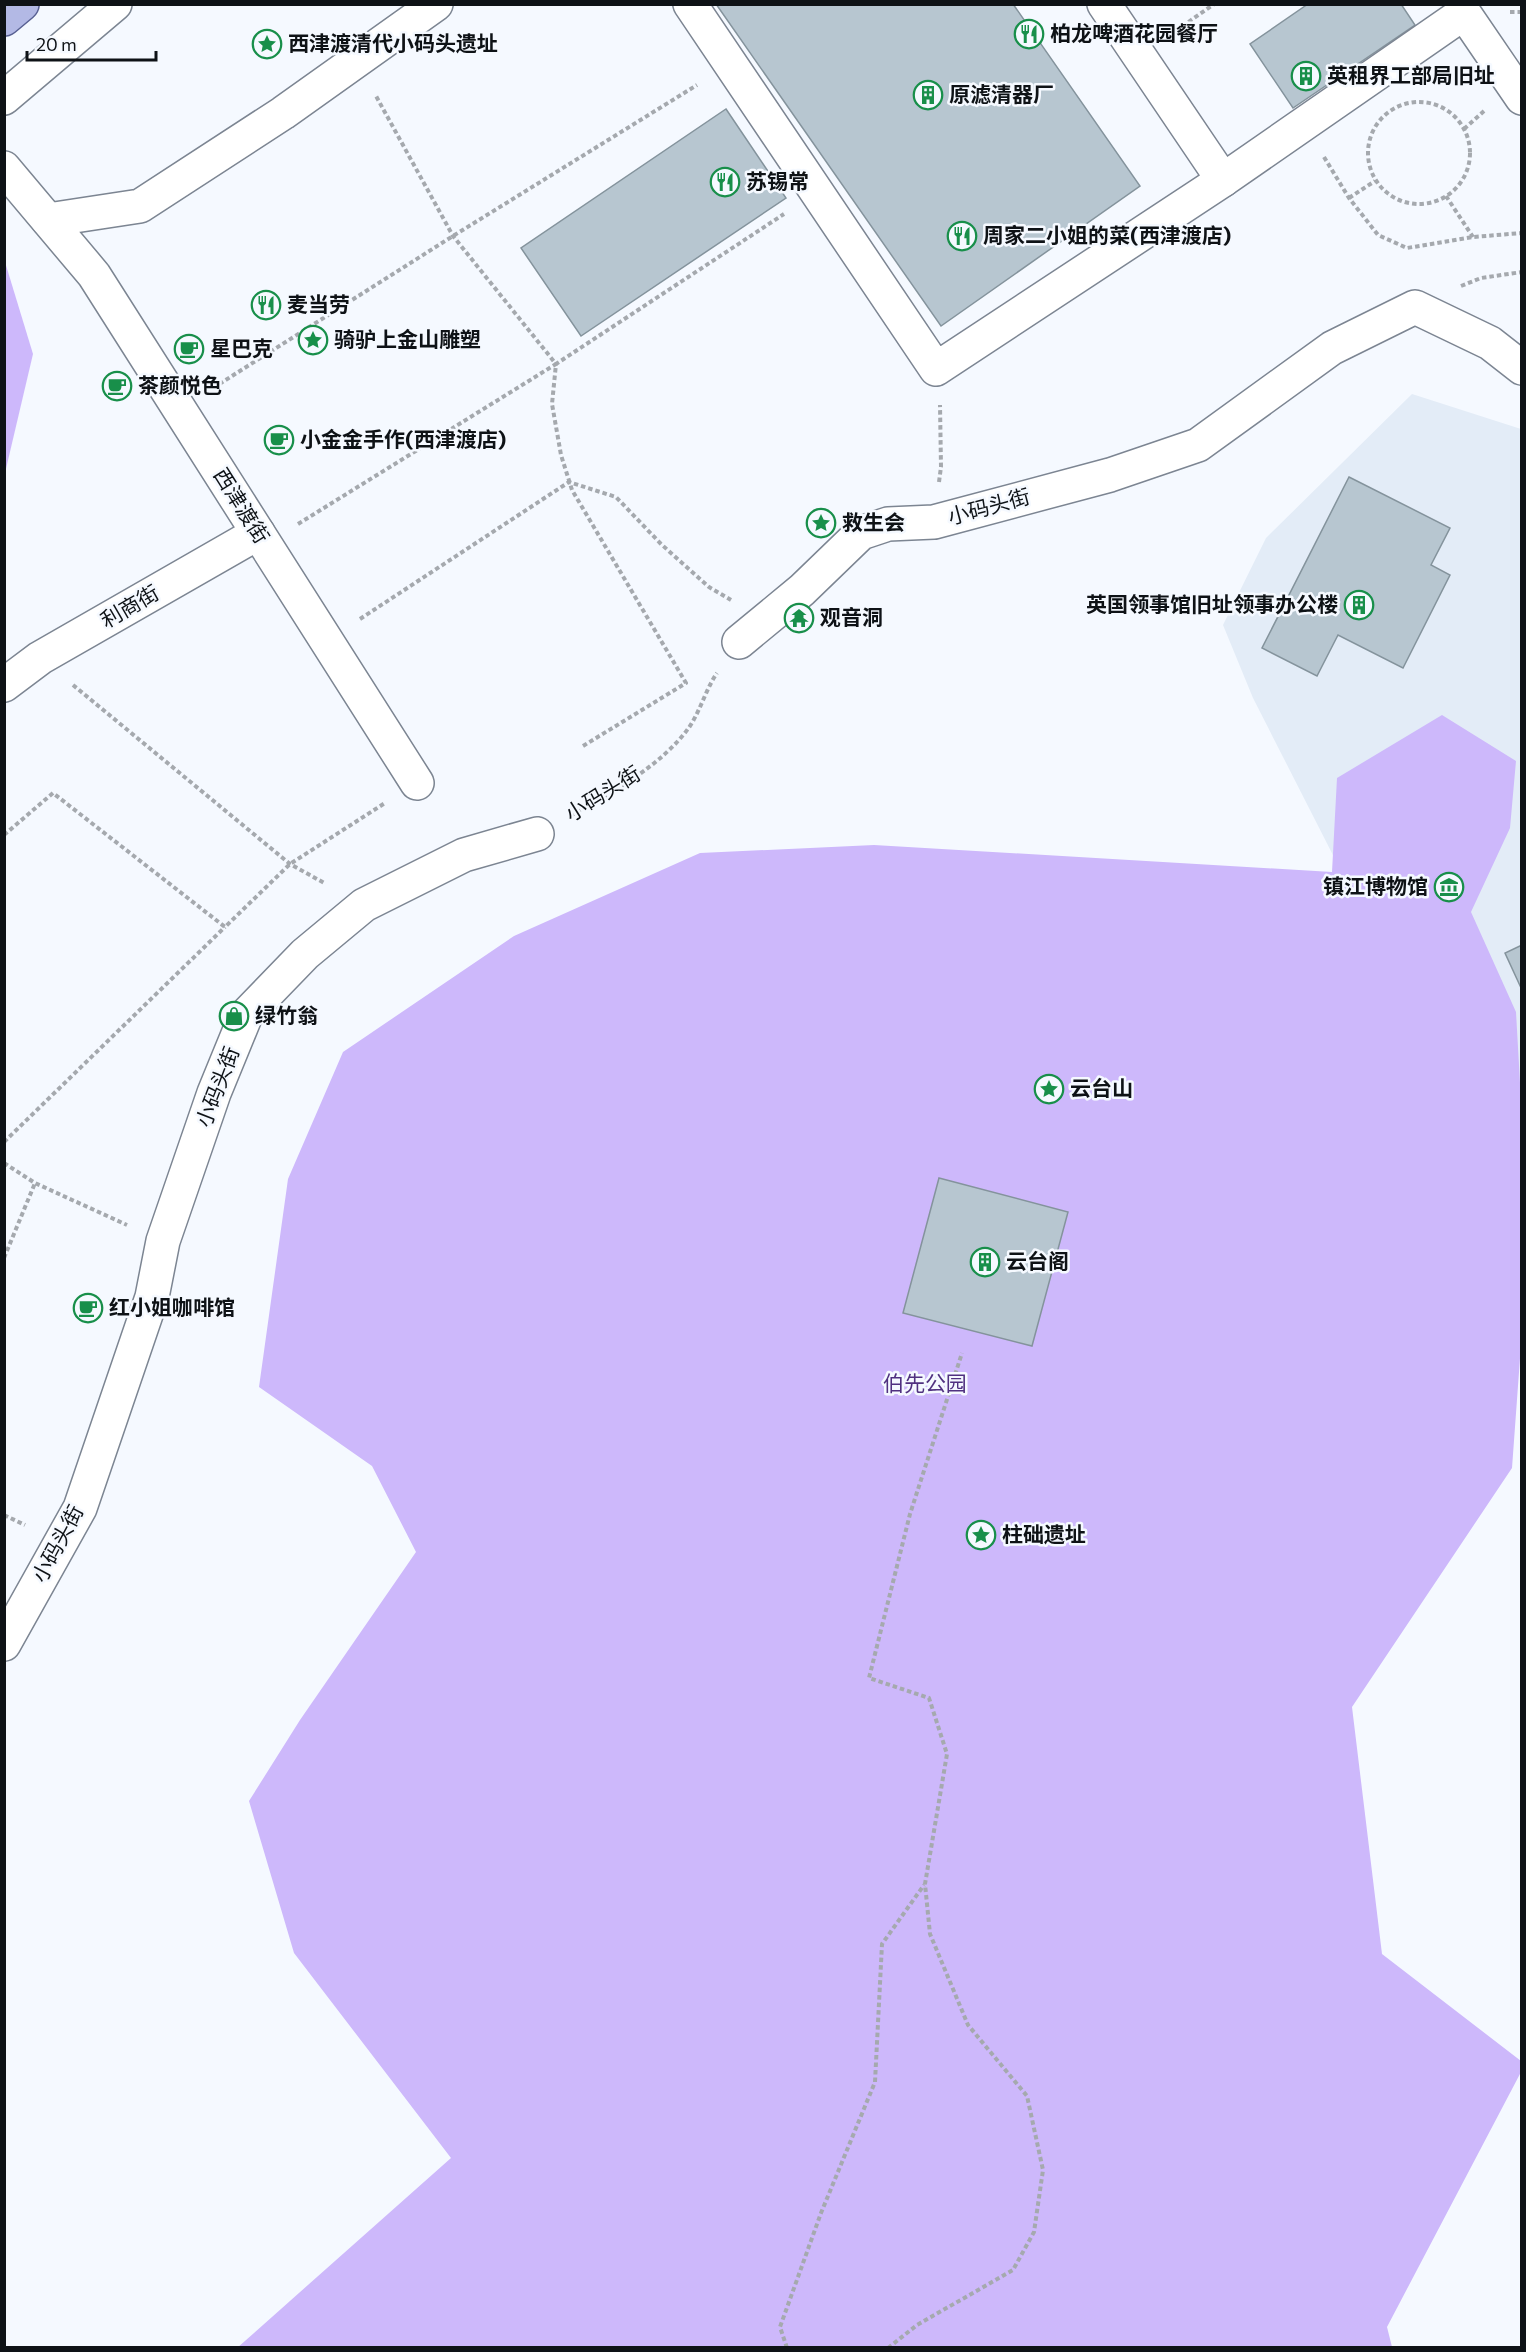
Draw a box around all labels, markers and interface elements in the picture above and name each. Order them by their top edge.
restaurant icon: 柏龙啤酒花园餐厅 [1013,18,1045,50]
place label: 柏龙啤酒花园餐厅 [1050,20,1218,45]
scale bar [27,24,156,62]
place icon: 西津渡清代小码头遗址 [251,28,283,60]
place label: 西津渡清代小码头遗址 [288,30,498,55]
text: 20 m [36,33,77,55]
building icon: 英租界工部局旧址 [1290,60,1322,92]
place label: 英租界工部局旧址 [1327,62,1495,87]
building icon: 原滤清器厂 [912,79,944,111]
place label: 原滤清器厂 [949,81,1054,106]
restaurant icon: 苏锡常 [709,166,741,198]
place label: 苏锡常 [746,168,809,193]
restaurant icon: 周家二小姐的菜(西津渡店) [946,220,978,252]
place label: 周家二小姐的菜(西津渡店) [983,222,1231,247]
restaurant icon: 麦当劳 [250,289,282,321]
place label: 麦当劳 [287,291,350,316]
place icon: 骑驴上金山雕塑 [297,324,329,356]
place label: 骑驴上金山雕塑 [334,326,481,351]
cafe icon: 星巴克 [173,333,205,365]
place label: 星巴克 [210,335,273,360]
cafe icon: 茶颜悦色 [101,370,133,402]
place label: 茶颜悦色 [138,372,222,397]
cafe icon: 小金金手作(西津渡店) [263,424,295,456]
place label: 小金金手作(西津渡店) [300,426,506,451]
street label: 西津渡街 [209,463,275,547]
street label: 小码头街 [945,483,1032,528]
place icon: 救生会 [805,507,837,539]
place label: 救生会 [842,509,905,534]
street label: 利商街 [96,579,163,632]
building icon: 英国领事馆旧址领事办公楼 [1343,589,1375,621]
place label: 英国领事馆旧址领事办公楼 [1086,591,1338,616]
temple icon: 观音洞 [783,602,815,634]
place label: 观音洞 [820,604,883,629]
street label: 小码头街 [560,760,644,826]
museum icon: 镇江博物馆 [1433,871,1465,903]
place label: 镇江博物馆 [1323,873,1428,898]
shop icon: 绿竹翁 [218,1000,250,1032]
place label: 绿竹翁 [255,1002,318,1027]
street label: 小码头街 [190,1043,243,1130]
place icon: 云台山 [1033,1073,1065,1105]
place label: 云台山 [1070,1075,1133,1100]
building icon: 云台阁 [969,1246,1001,1278]
place label: 云台阁 [1006,1248,1069,1273]
cafe icon: 红小姐咖啡馆 [72,1292,104,1324]
place label: 红小姐咖啡馆 [109,1294,235,1319]
park label: 伯先公园 [883,1370,967,1395]
street label: 小码头街 [26,1500,87,1586]
place icon: 柱础遗址 [965,1519,997,1551]
place label: 柱础遗址 [1002,1521,1086,1546]

